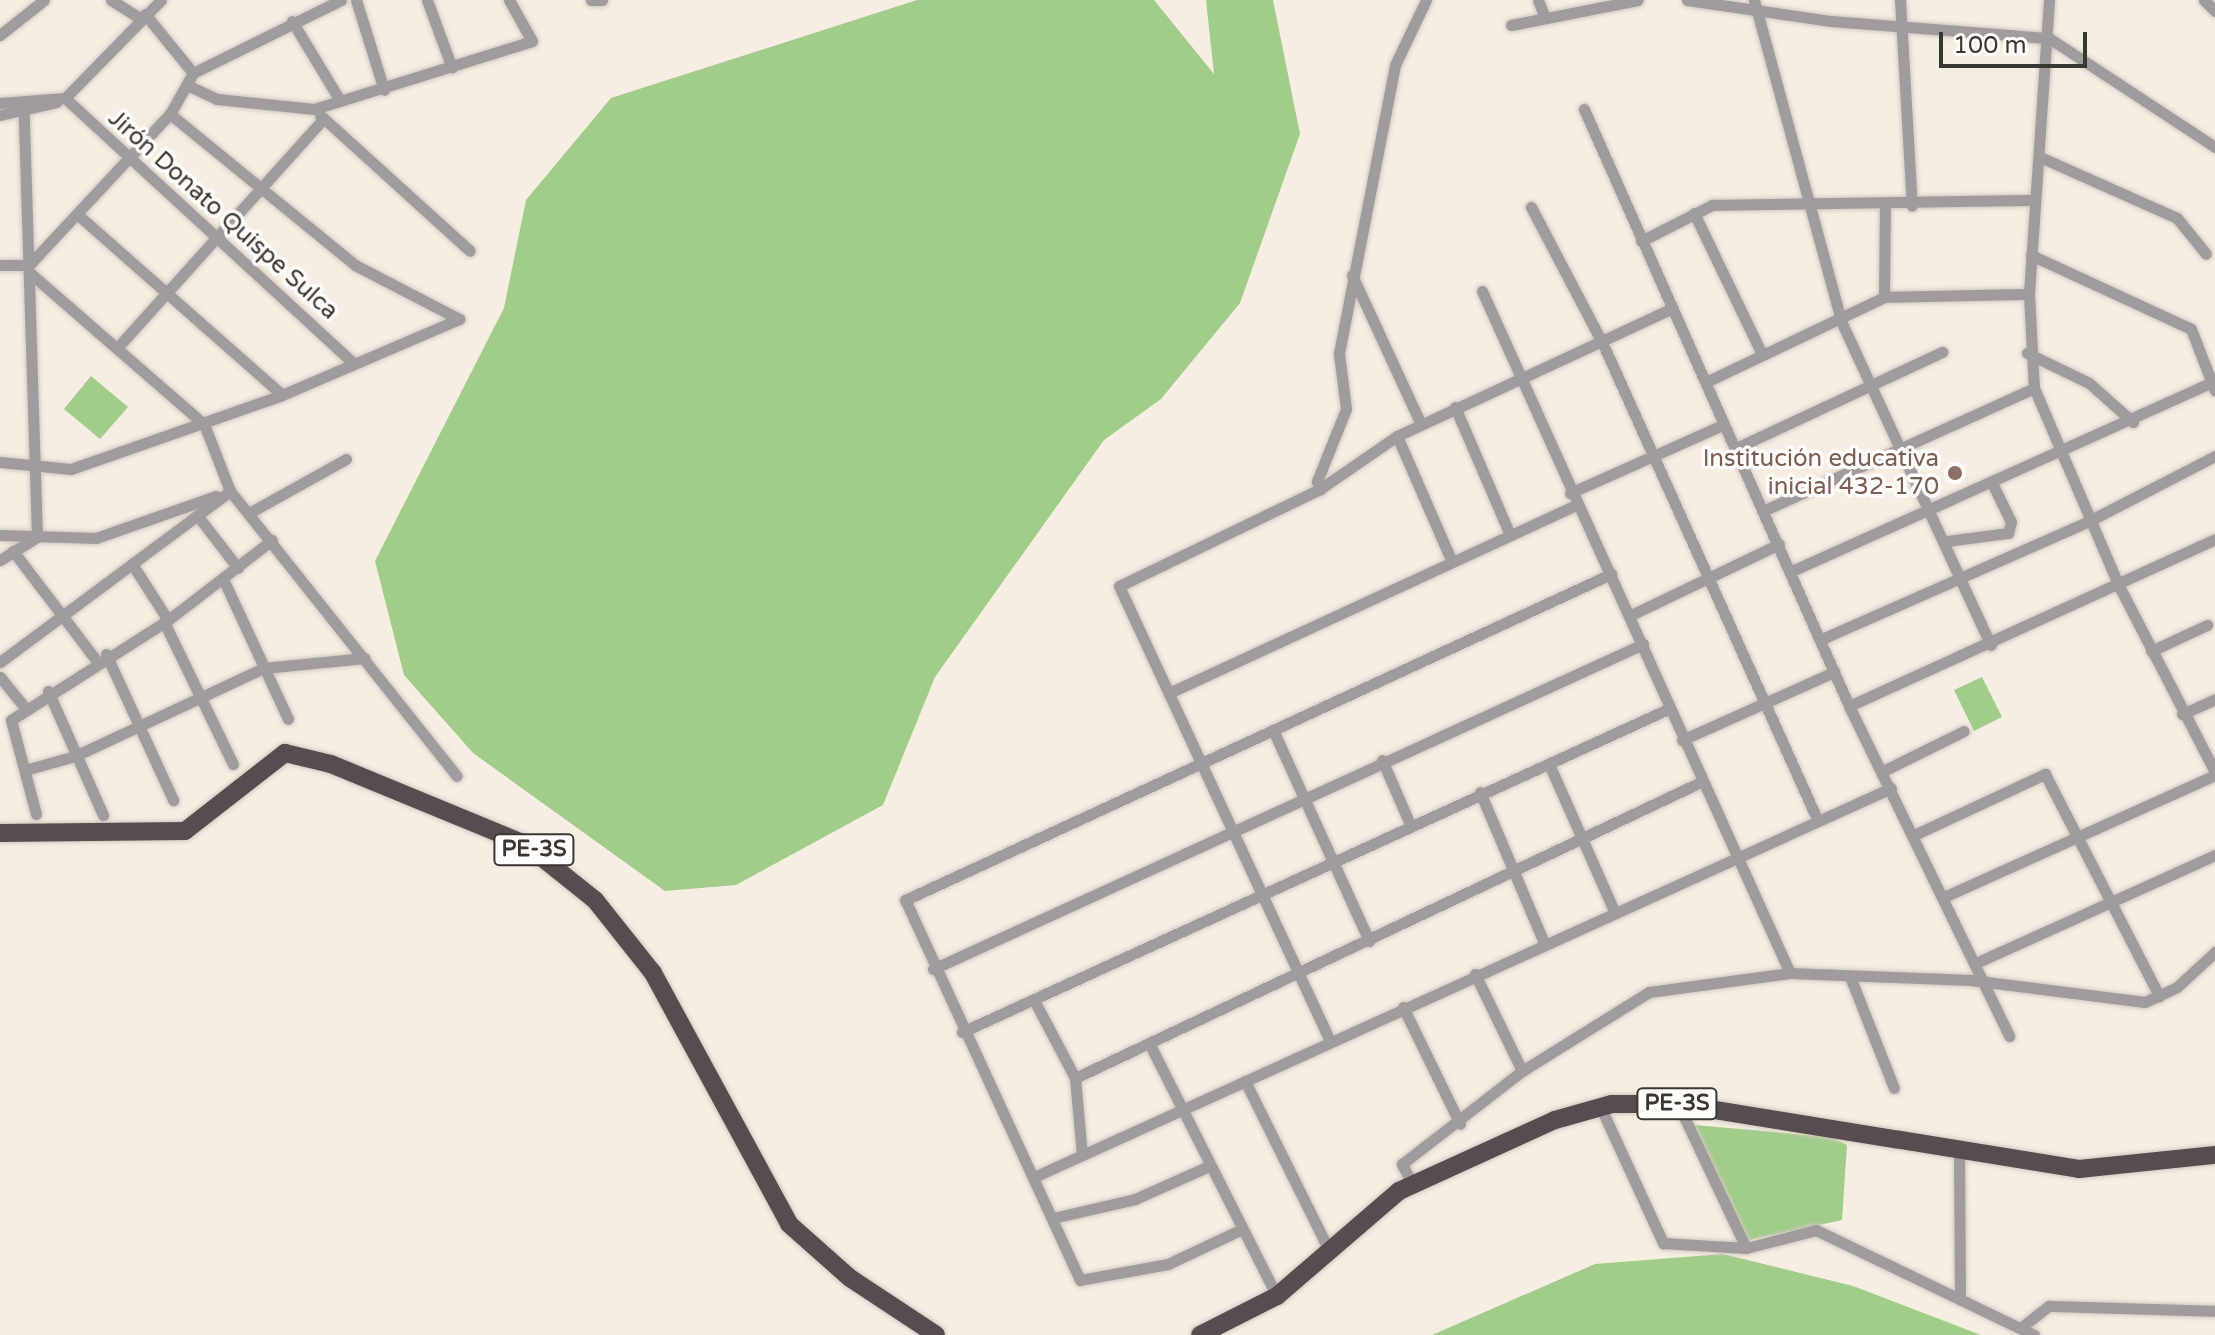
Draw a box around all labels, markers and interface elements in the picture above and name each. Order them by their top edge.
scale bar [1943,16,2091,66]
text: 100 m [1953,31,2027,60]
street label: Jirón Donato Quispe Sulca [102,104,344,326]
place label: Institución educativa inicial 432-170 [1703,445,1939,501]
marker: Institución educativa inicial 432-170 [1946,464,1964,482]
road number: PE-3S [492,832,576,868]
road number: PE-3S [1635,1086,1719,1122]

